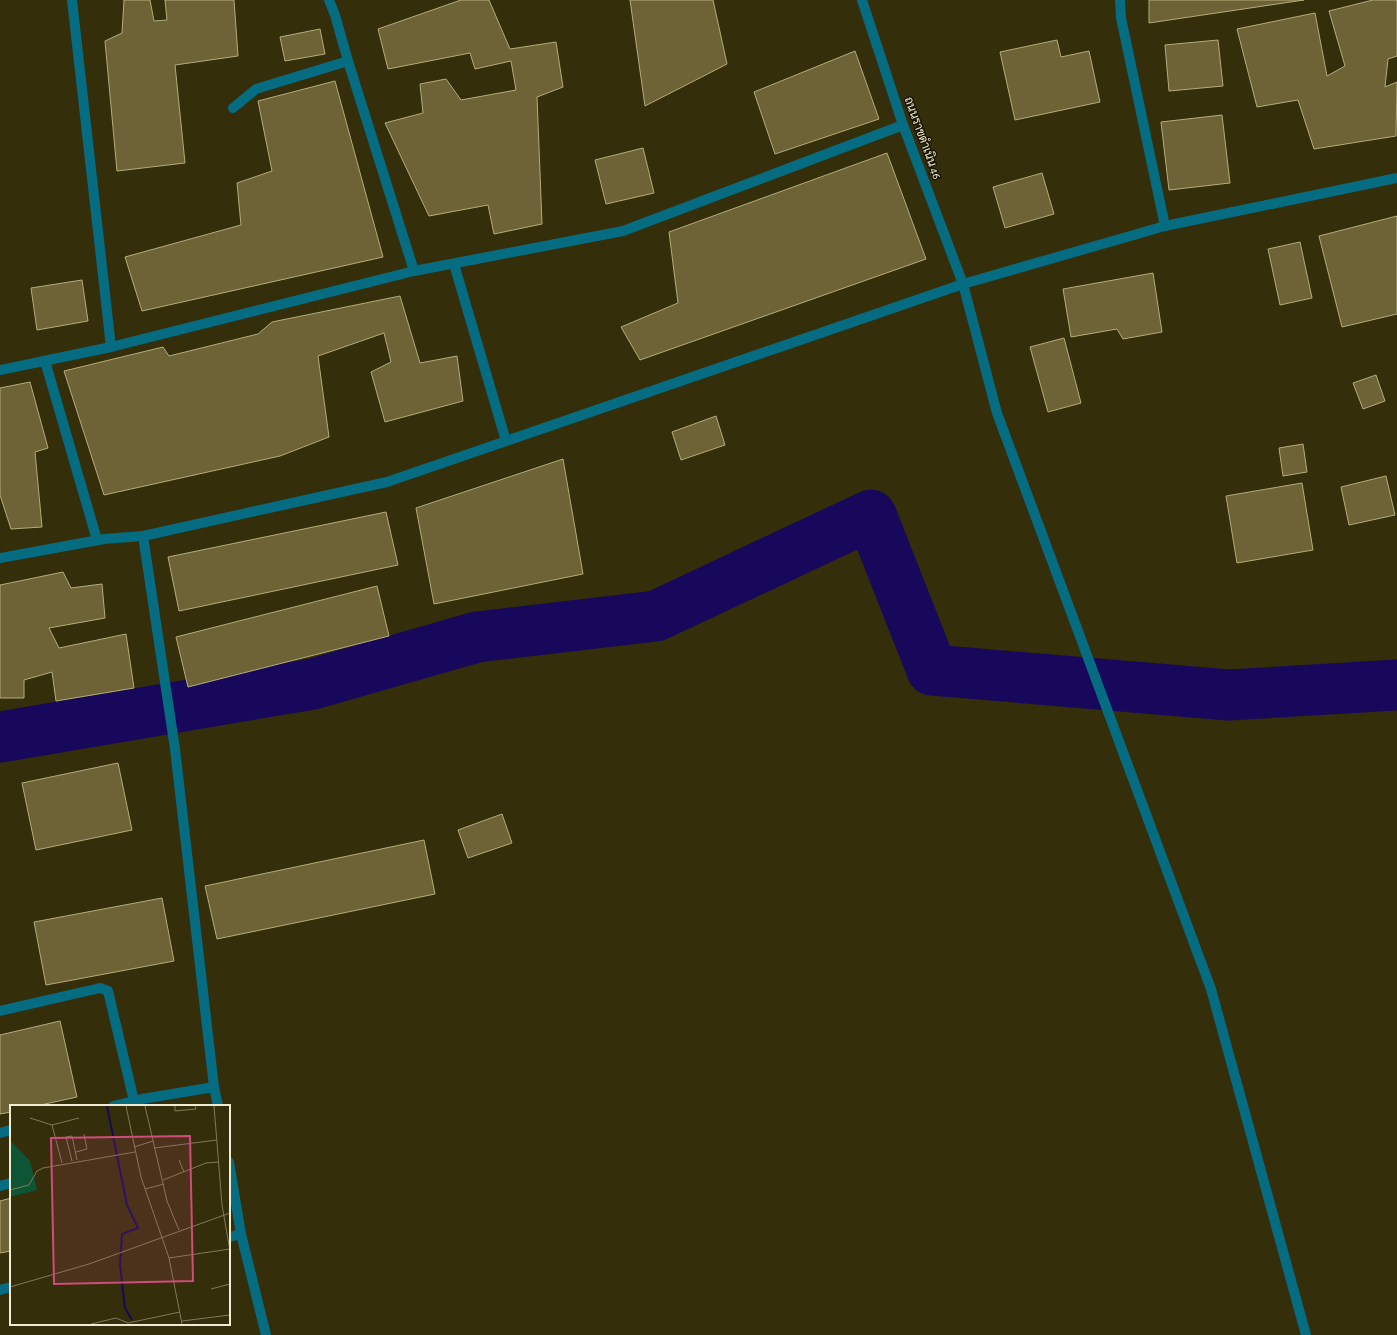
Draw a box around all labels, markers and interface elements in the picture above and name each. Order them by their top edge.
street label: ถนนราขดำเนิน 46 [903,95,944,181]
inset map [10,1105,230,1325]

